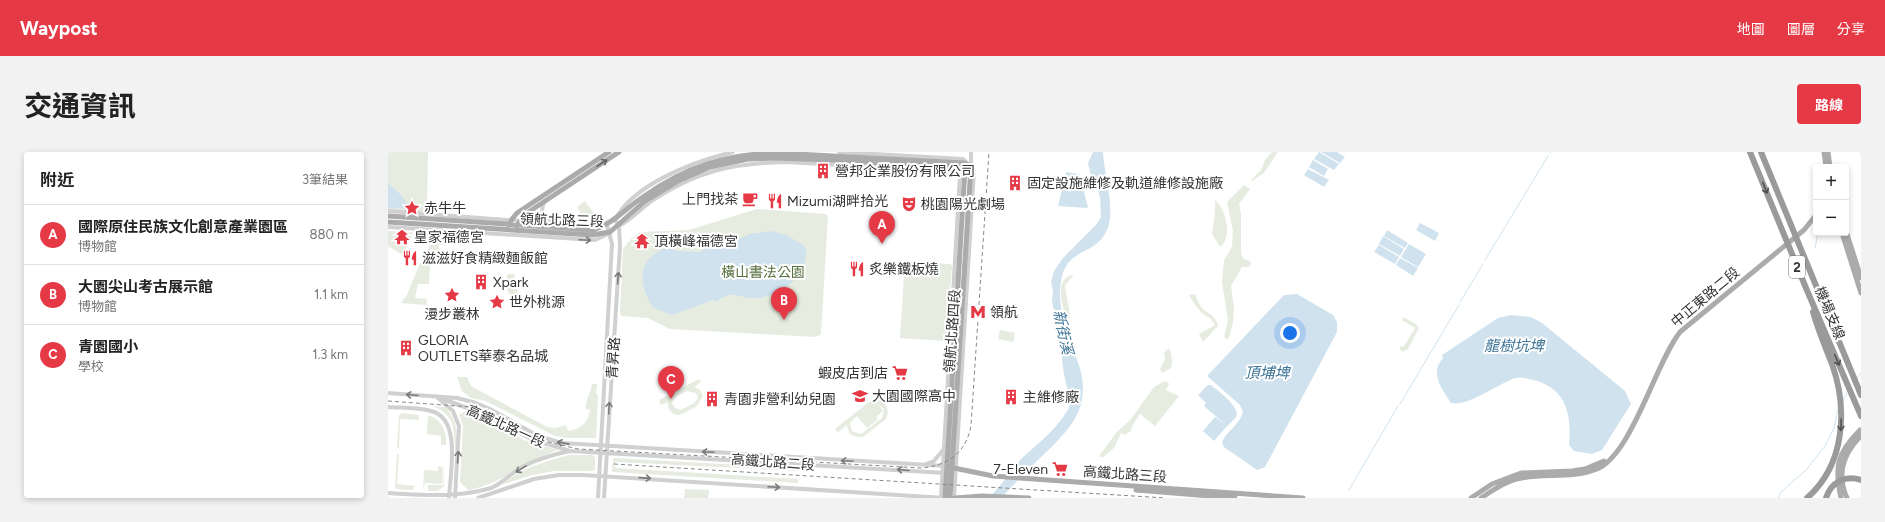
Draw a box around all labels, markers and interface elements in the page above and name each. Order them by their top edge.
text: Waypost [20,17,98,40]
text: 地圖 [1737,21,1765,38]
text: 圖層 [1787,21,1815,38]
text: 分享 [1837,21,1865,38]
button: 路線 [1797,84,1861,124]
text: 交通資訊 [24,89,136,123]
one-way arrow [596,159,607,167]
building icon: 營邦企業股份有限公司 [814,162,832,180]
place label: 營邦企業股份有限公司 [835,163,975,180]
map controls [1813,164,1849,236]
button: + [1813,164,1849,200]
text: 附近 [40,170,74,190]
text: 3筆結果 [302,172,348,187]
building icon: 固定設施維修及軌道維修設施廠 [1006,174,1024,192]
place label: 固定設施維修及軌道維修設施廠 [1027,175,1223,192]
one-way arrow [1762,182,1770,194]
cafe icon: 上門找茶 [741,190,759,208]
place label: 上門找茶 [682,191,738,208]
restaurant icon: Mizumi湖畔拾光 [766,192,784,210]
place label: Mizumi湖畔拾光 [787,193,888,210]
theatre icon: 桃園陽光劇場 [900,195,918,213]
place label: 桃園陽光劇場 [921,196,1005,213]
place icon: 赤牛牛 [403,199,421,217]
place label: 赤牛牛 [424,200,466,217]
button: − [1813,200,1849,236]
street label: 領航北路三段 [520,211,604,230]
pin: A [869,211,895,244]
text: 國際原住民族文化創意產業園區 [78,218,288,236]
text: A [48,227,58,242]
text: 880 m [309,227,348,242]
temple icon: 皇家福德宮 [393,228,411,246]
place label: 皇家福德宮 [414,229,484,246]
temple icon: 頂橫峰福德宮 [633,232,651,250]
place label: 頂橫峰福德宮 [654,233,738,250]
one-way arrow [578,236,591,243]
text: 博物館 [78,239,117,254]
restaurant icon: 滋滋好食精緻麵飯館 [401,249,419,267]
place label: 滋滋好食精緻麵飯館 [422,250,548,267]
road number: 2 [1789,256,1805,278]
restaurant icon: 炙樂鐵板燒 [848,260,866,278]
place label: 炙樂鐵板燒 [869,261,939,278]
park label: 橫山書法公園 [721,264,805,281]
street label: 中正東路二段 [1668,264,1743,331]
one-way arrow [614,272,621,285]
building icon: Xpark [472,273,490,291]
place label: Xpark [493,274,529,291]
text: 大園尖山考古展示館 [78,278,213,296]
street label: 機場支線 [1811,284,1848,342]
place icon: 漫步叢林 [443,286,461,304]
text: B [49,287,57,302]
text: 1.1 km [314,287,348,302]
pin: B [771,287,797,320]
street label: 領航北路四段 [941,289,964,374]
place icon: 世外桃源 [488,293,506,311]
place label: 世外桃源 [509,294,565,311]
text: 博物館 [78,299,117,314]
metro station icon: 領航 [969,303,987,321]
place label: 領航 [990,304,1018,321]
place label: 漫步叢林 [424,306,480,323]
water label: 新街溪 [1050,308,1077,358]
your location [1280,323,1300,343]
place label: GLORIA OUTLETS華泰名品城 [418,332,548,365]
street label: 青昇路 [604,336,623,380]
water label: 龍樹坑埤 [1484,337,1546,355]
text: 青園國小 [78,338,138,356]
building icon: GLORIA OUTLETS華泰名品城 [397,339,415,357]
text: C [48,347,58,362]
text: 1.3 km [312,347,348,362]
one-way arrow [1834,353,1841,365]
text: 學校 [78,359,104,374]
supermarket icon: 蝦皮店到店 [891,364,909,382]
water label: 頂埔埤 [1244,364,1291,382]
place label: 蝦皮店到店 [818,365,888,382]
pin: C [658,366,684,399]
school or university icon: 大園國際高中 [851,387,869,405]
place label: 大園國際高中 [872,388,956,405]
building icon: 主維修廠 [1002,388,1020,406]
place label: 主維修廠 [1023,389,1079,406]
building icon: 青園非營利幼兒園 [703,390,721,408]
one-way arrow [406,391,419,399]
place label: 青園非營利幼兒園 [724,391,836,408]
street label: 高鐵北路一段 [464,402,548,451]
one-way arrow [606,402,613,415]
one-way arrow [1837,418,1844,431]
one-way arrow [557,438,570,446]
one-way arrow [702,448,715,456]
one-way arrow [454,451,461,464]
street label: 高鐵北路二段 [730,451,815,474]
one-way arrow [841,457,854,464]
supermarket icon: 7-Eleven [1051,460,1069,478]
place label: 7-Eleven [993,461,1048,478]
street label: 高鐵北路三段 [1082,463,1167,486]
one-way arrow [515,465,527,473]
one-way arrow [897,466,910,473]
one-way arrow [638,475,651,482]
one-way arrow [767,484,780,491]

